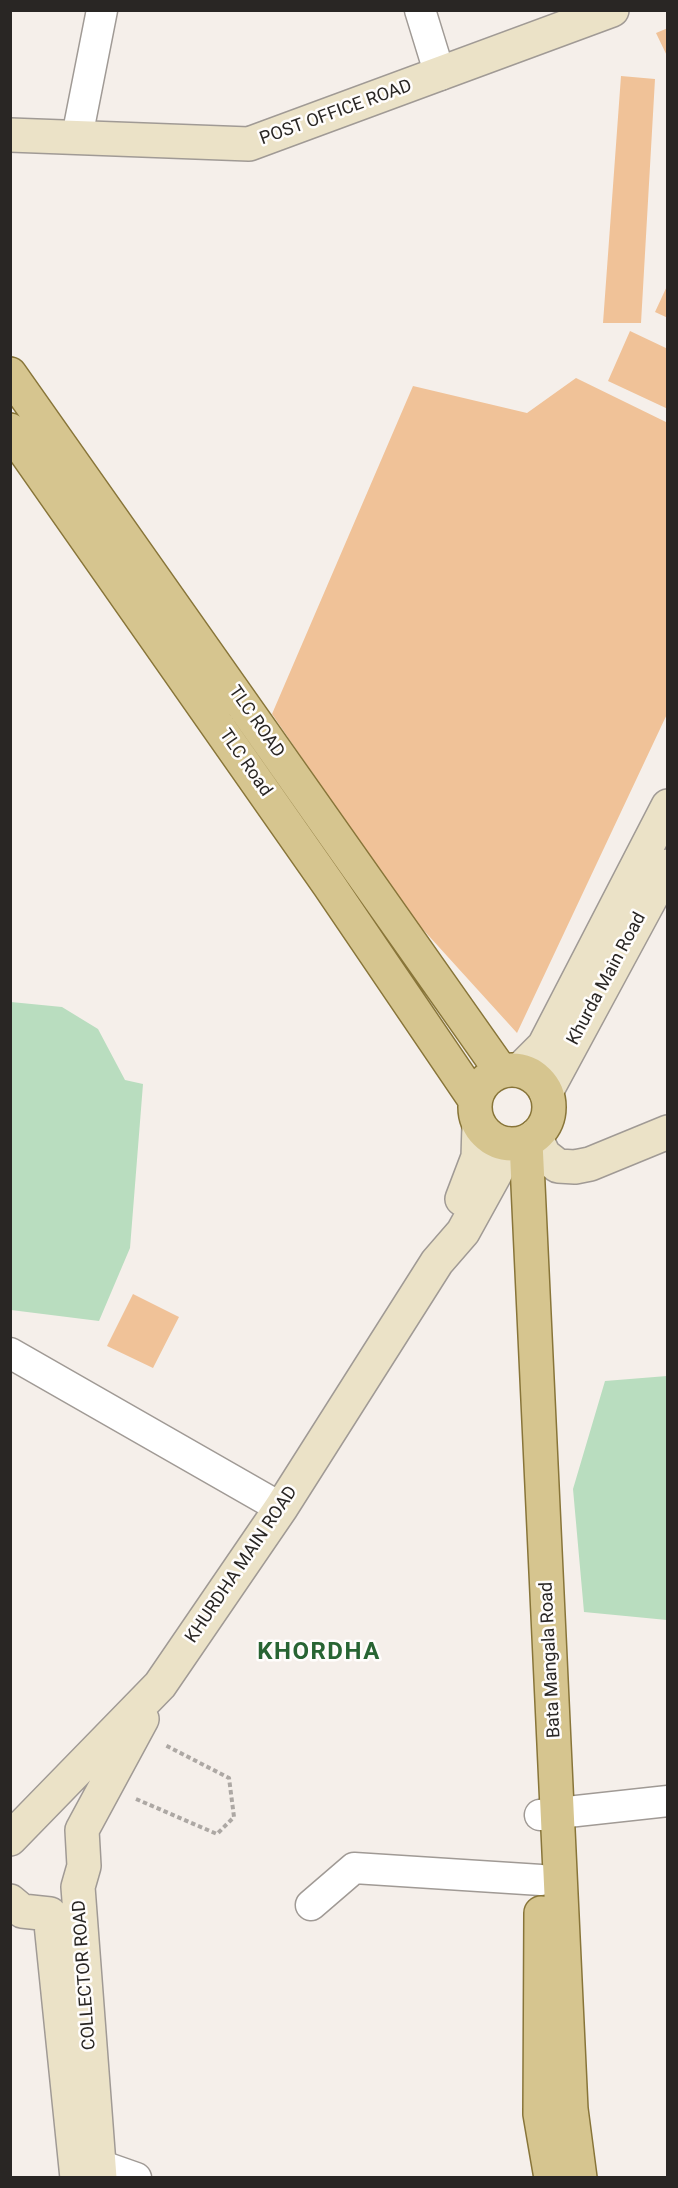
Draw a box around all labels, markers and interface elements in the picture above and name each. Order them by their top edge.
street label: POST OFFICE ROAD [257,75,415,151]
street label: TLC ROAD [223,682,289,762]
street label: TLC Road [214,725,276,801]
street label: Khurda Main Road [563,909,651,1049]
street label: KHURDHA MAIN ROAD [181,1482,303,1648]
street label: Bata Mangala Road [536,1581,566,1739]
district label: KHORDHA [257,1639,381,1667]
street label: COLLECTOR ROAD [69,1899,101,2051]

